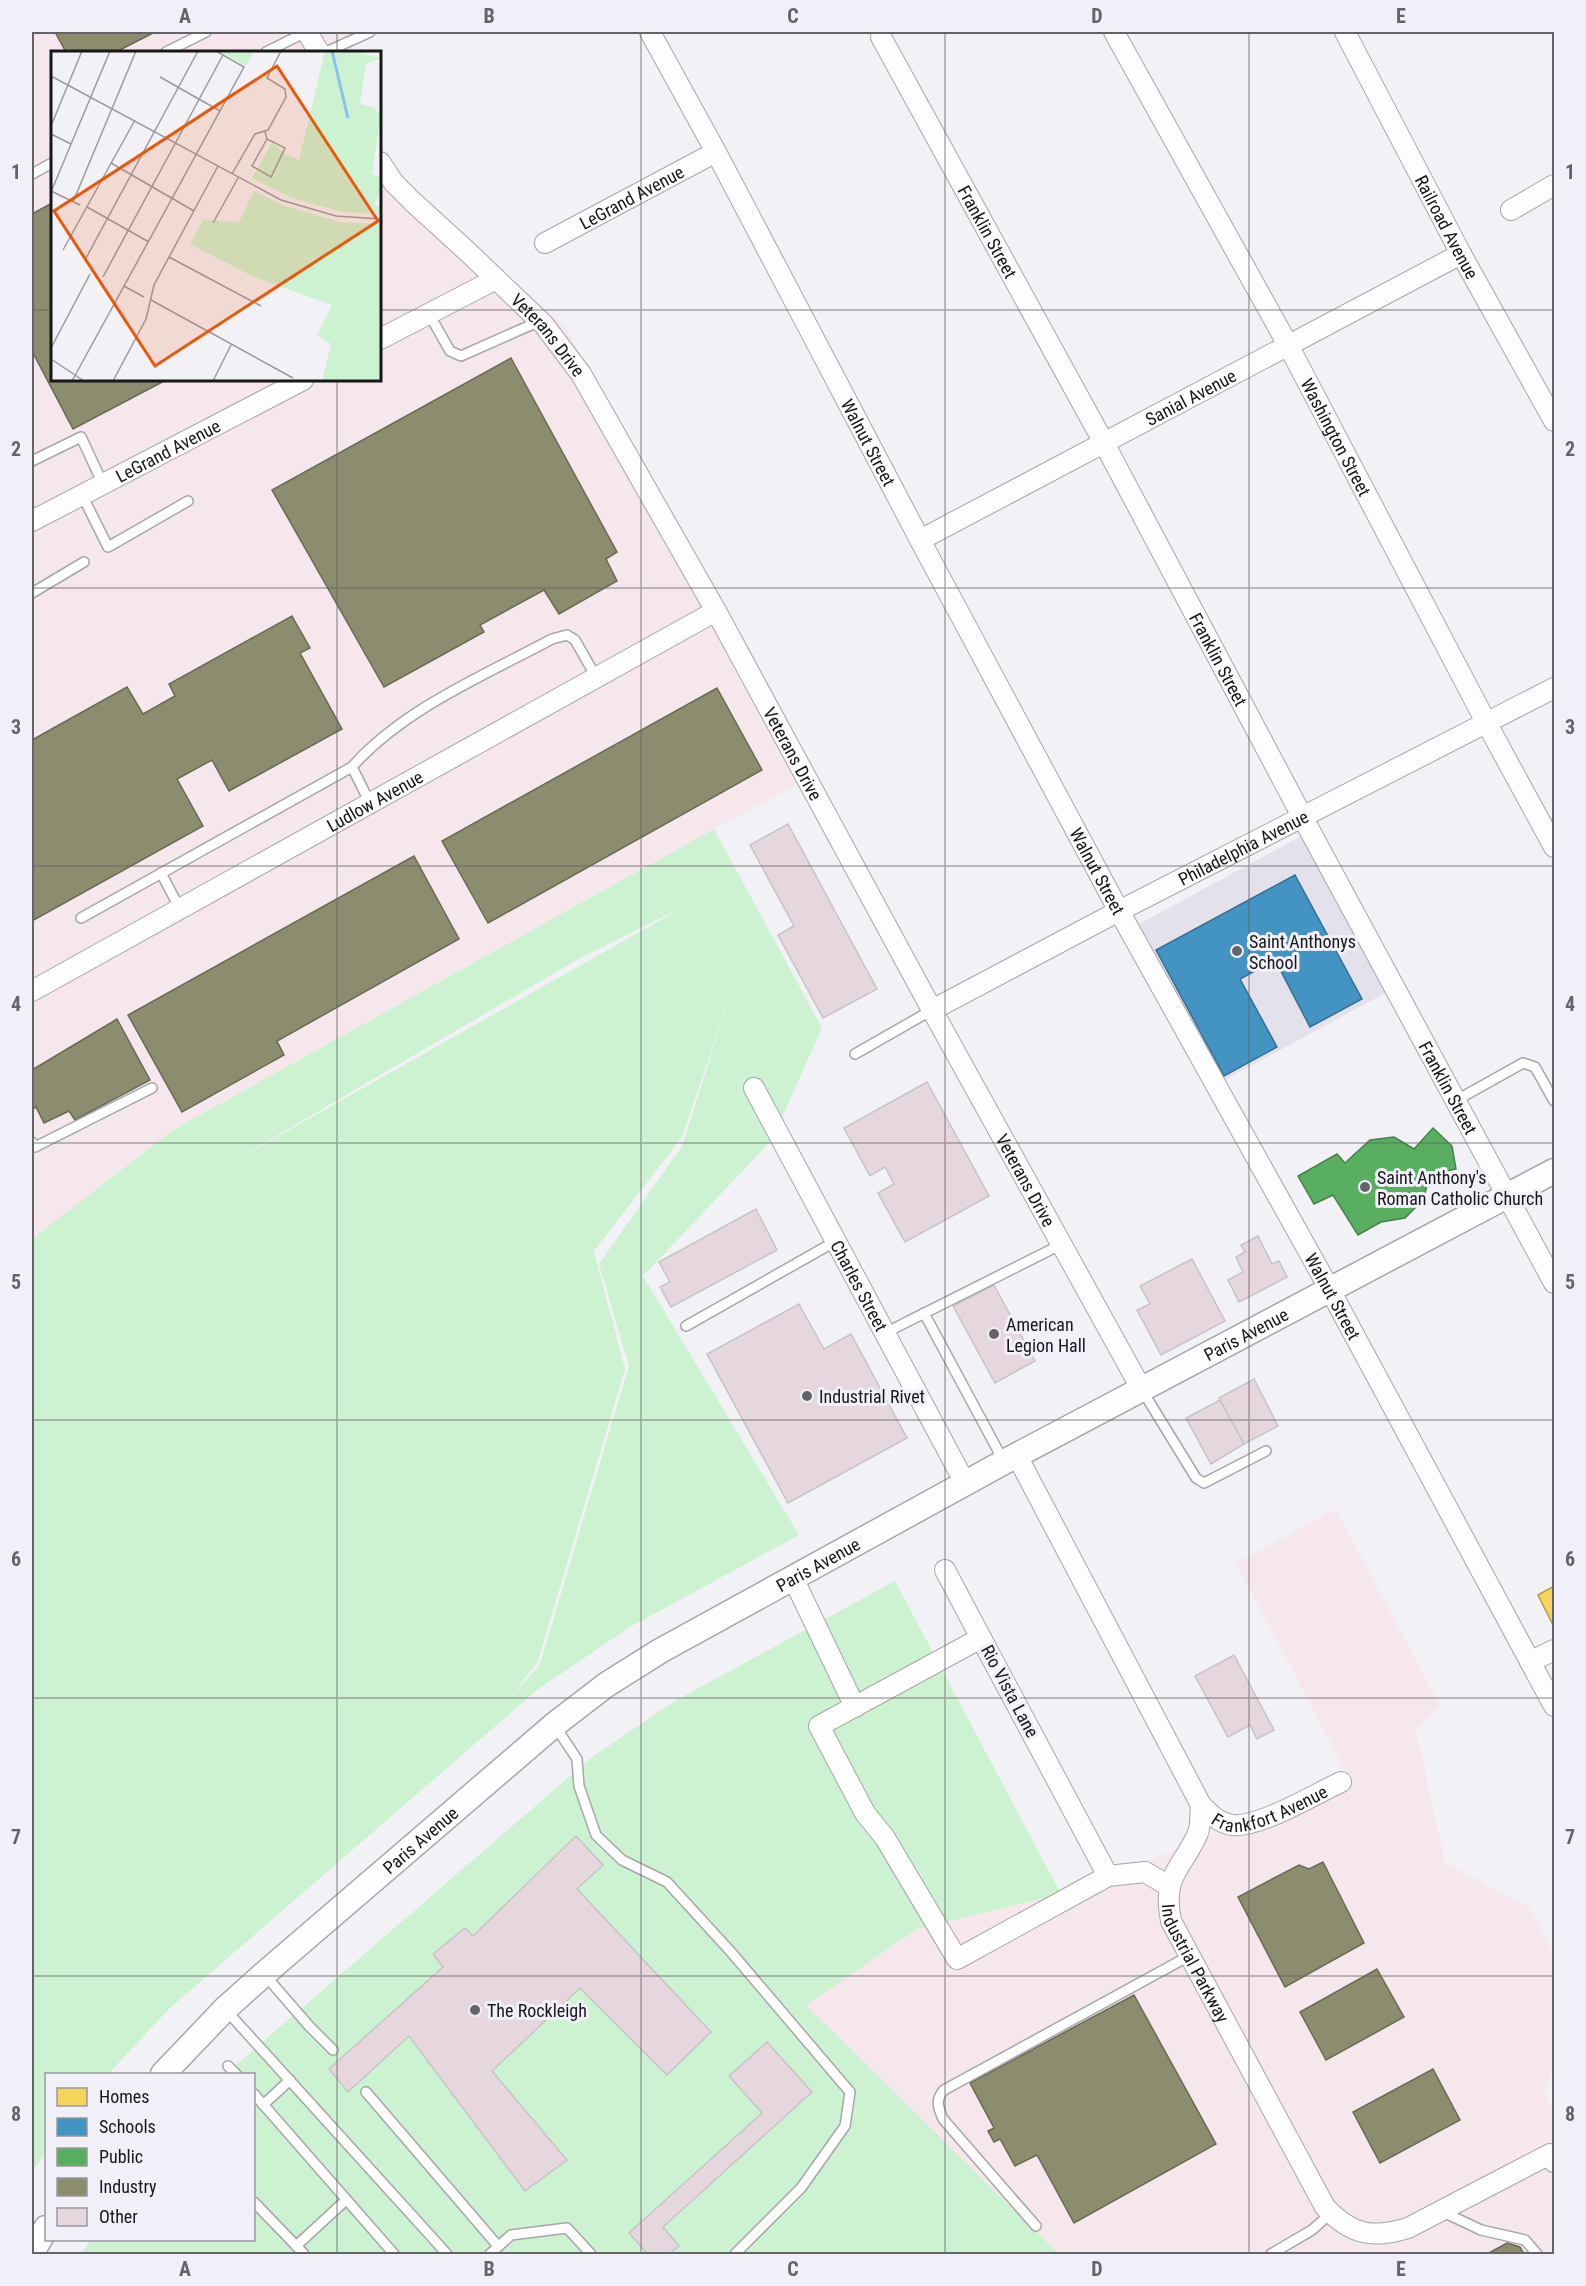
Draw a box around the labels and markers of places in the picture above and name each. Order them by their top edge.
place label: Saint Anthonys School [1249,931,1356,973]
marker: Saint Anthonys School [1230,944,1244,958]
place label: Saint Anthony's Roman Catholic Church [1377,1167,1543,1209]
marker: Saint Anthony's Roman Catholic Church [1358,1180,1372,1194]
place label: American Legion Hall [1006,1314,1086,1356]
marker: American Legion Hall [987,1327,1001,1341]
place label: Industrial Rivet [819,1386,925,1407]
marker: Industrial Rivet [800,1389,814,1403]
place label: The Rockleigh [487,2000,587,2021]
marker: The Rockleigh [468,2003,482,2017]

